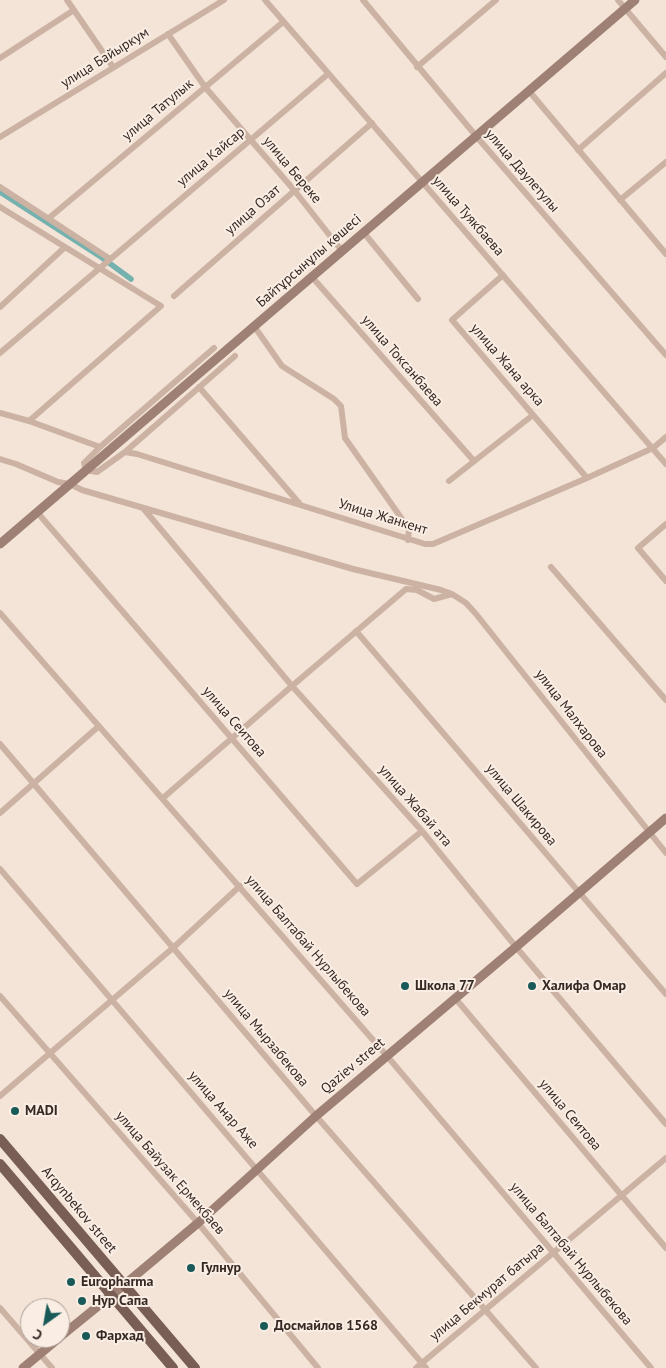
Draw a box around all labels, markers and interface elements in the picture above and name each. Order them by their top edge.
street label: улица Байыркум [58,24,152,92]
street label: улица Татулык [119,75,197,145]
street label: улица Кайсар [174,124,248,190]
street label: улица Даулетулы [481,126,563,216]
street label: улица Береке [259,133,325,207]
street label: улица Туякбаева [429,172,507,260]
street label: улица Озат [222,181,284,239]
street label: Байтұрсынұлы көшесі [253,211,365,311]
street label: улица Токсанбаева [358,312,446,410]
street label: улица Жана арка [467,320,547,410]
street label: Улица Жанкент [337,496,429,538]
street label: улица Малхарова [531,666,611,762]
street label: улица Сеитова [199,683,269,761]
street label: улица Шакирова [482,761,560,849]
street label: улица Жабай ата [375,762,455,850]
street label: улица Балтабай Нурлыбекова [242,872,374,1020]
place label: Школа 77 [415,978,475,994]
place label: Халифа Омар [542,978,626,994]
marker: Школа 77 [399,980,411,992]
marker: Халифа Омар [526,980,538,992]
street label: улица Мырзабекова [220,986,312,1090]
street label: Qaziev street [318,1034,388,1098]
street label: улица Анар Аже [185,1068,261,1152]
street label: улица Сеитова [535,1076,605,1154]
place label: MADI [25,1103,58,1119]
marker: MADI [9,1105,21,1117]
street label: улица Байузак Ермекбаев [112,1108,228,1238]
street label: Arqynbekov street [38,1163,120,1257]
street label: улица Балтабай Нурлыбекова [506,1179,636,1329]
street label: улица Бекмурат батыра [426,1239,548,1345]
place label: Гулнур [201,1260,241,1276]
marker: Гулнур [185,1262,197,1274]
place label: Europharma [81,1274,154,1290]
marker: Europharma [65,1276,77,1288]
place label: Нур Сапа [92,1293,148,1309]
marker: Нур Сапа [76,1295,88,1307]
north arrow [20,1298,70,1348]
place label: Досмайлов 1568 [274,1318,378,1334]
marker: Досмайлов 1568 [258,1320,270,1332]
text: С [29,1325,46,1345]
place label: Фархад [96,1328,144,1344]
marker: Фархад [80,1330,92,1342]

